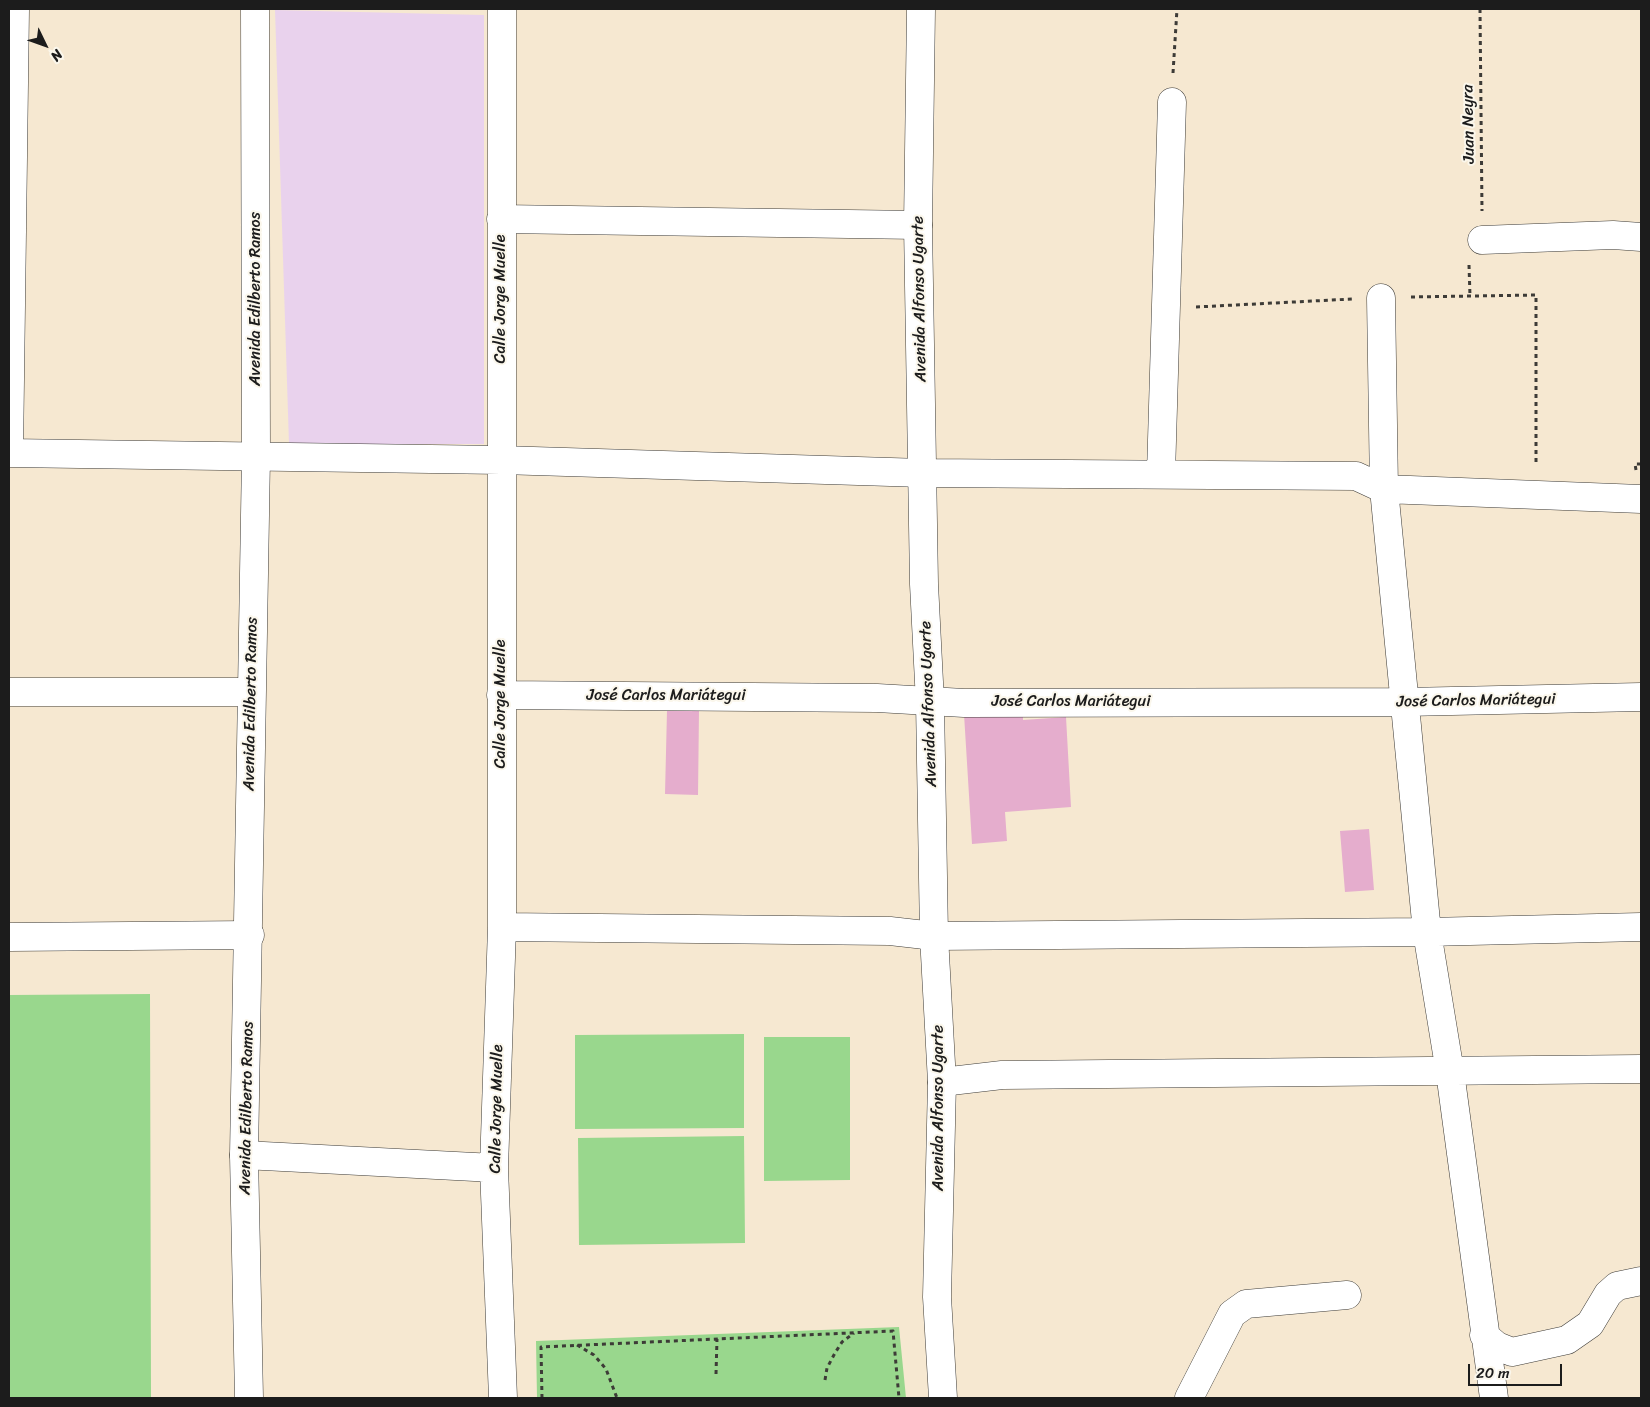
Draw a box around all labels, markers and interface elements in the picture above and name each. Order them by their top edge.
north arrow [20,20,70,70]
text: N [44,43,69,67]
street label: Juan Neyra [1459,84,1479,164]
street label: Avenida Edilberto Ramos [246,212,266,386]
street label: Avenida Alfonso Ugarte [909,216,931,382]
street label: Calle Jorge Muelle [491,235,511,363]
street label: Avenida Edilberto Ramos [240,617,262,791]
street label: Avenida Alfonso Ugarte [917,621,941,787]
street label: Calle Jorge Muelle [491,640,511,768]
street label: José Carlos Mariátegui [586,686,746,706]
street label: José Carlos Mariátegui [1396,690,1556,712]
street label: José Carlos Mariátegui [991,692,1151,712]
street label: Avenida Edilberto Ramos [236,1021,258,1195]
street label: Avenida Alfonso Ugarte [929,1025,949,1191]
street label: Calle Jorge Muelle [486,1044,508,1174]
scale bar [1470,1354,1564,1386]
text: 20 m [1476,1360,1510,1386]

